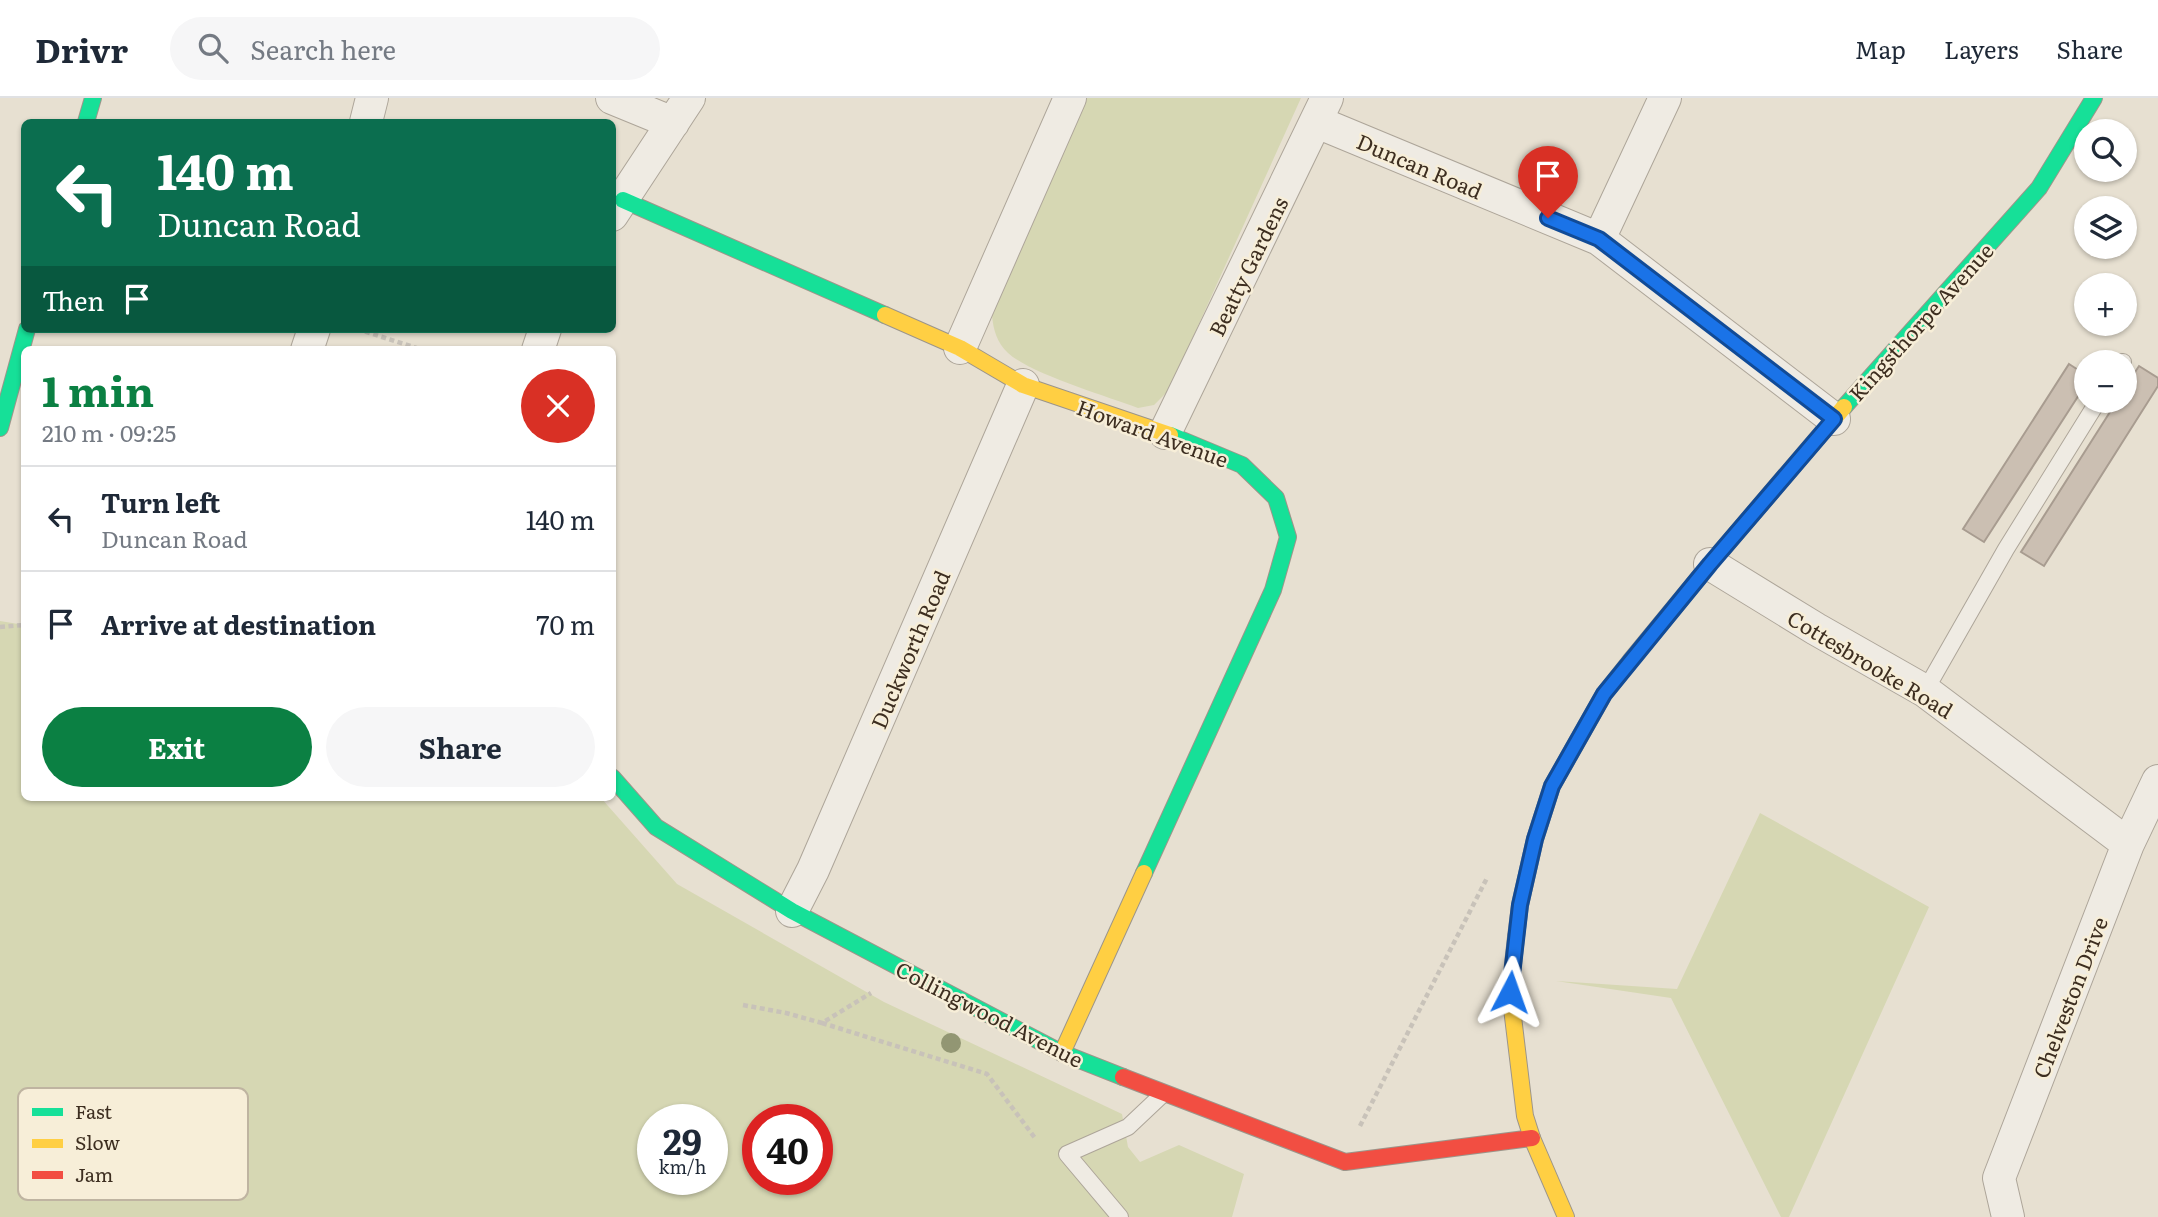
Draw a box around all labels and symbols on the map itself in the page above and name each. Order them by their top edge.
street label: Duncan Road [1352,125,1488,205]
pin [1518,146,1578,218]
street label: Beatty Gardens [1200,191,1294,341]
street label: Kingsthorpe Avenue [1840,235,2000,407]
street label: Howard Avenue [1073,390,1233,474]
street label: Duckworth Road [862,565,956,733]
street label: Cottesbrooke Road [1782,601,1960,725]
street label: Chelveston Drive [2024,912,2114,1082]
street label: Collingwood Avenue [891,952,1089,1074]
position arrow [1473,955,1547,1029]
legend [18,1088,248,1200]
text: Fast [75,1097,112,1125]
speed limit sign: 40 [742,1104,833,1195]
text: Slow [75,1128,120,1156]
text: Jam [75,1160,113,1188]

